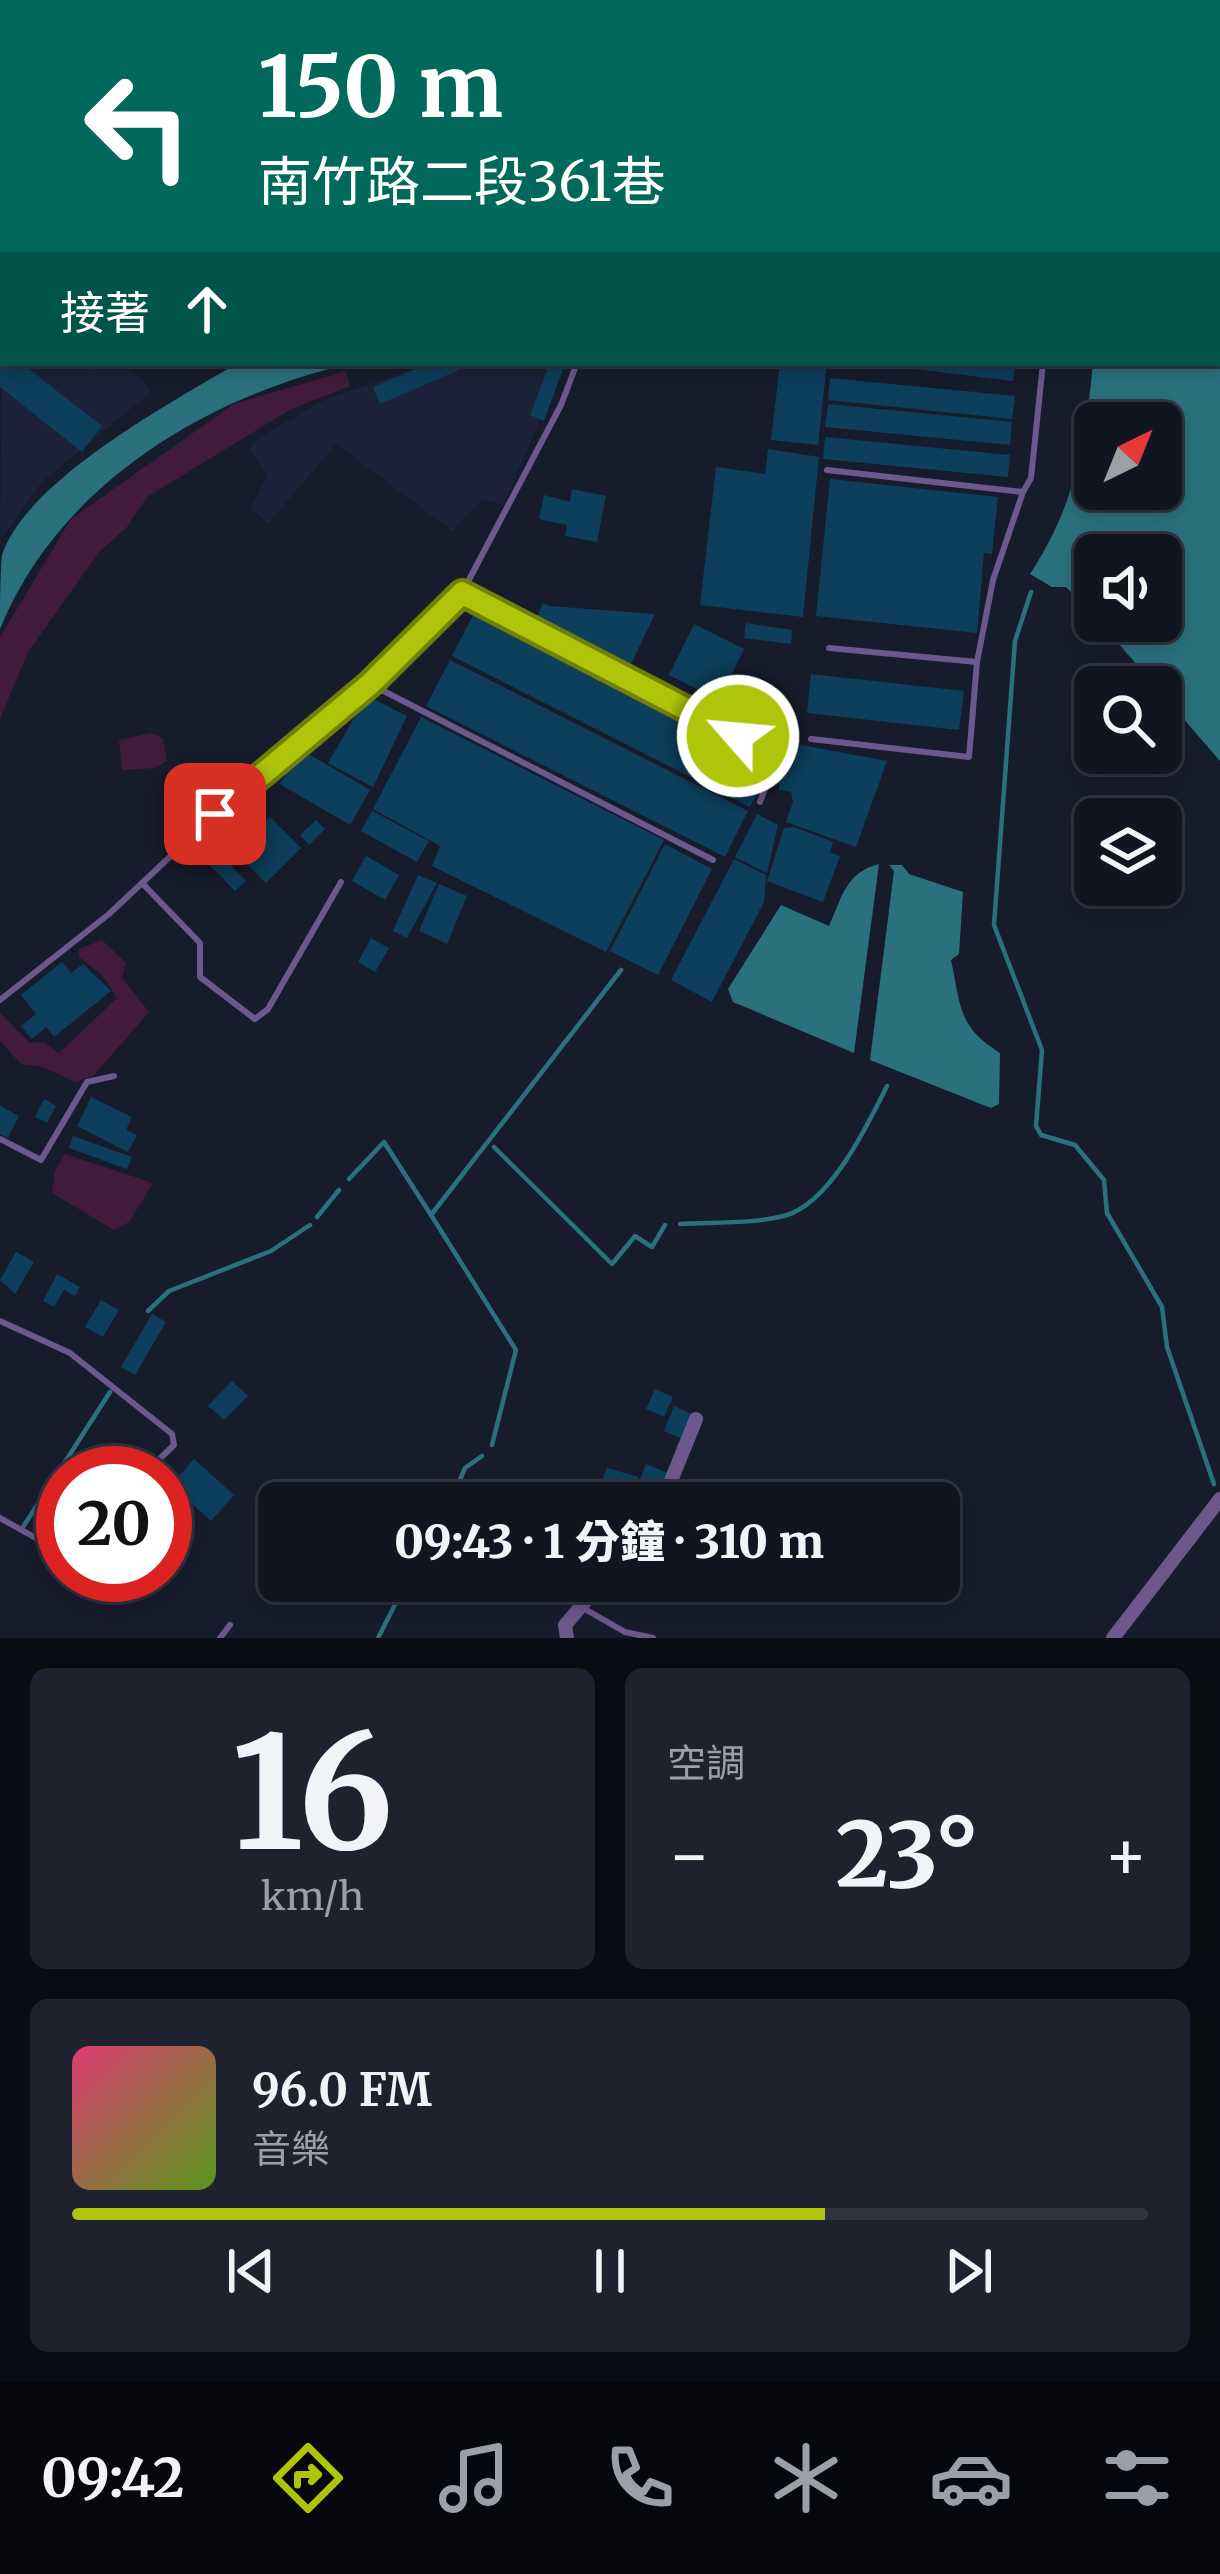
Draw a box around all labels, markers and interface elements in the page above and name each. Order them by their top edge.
text: 150 m [258,34,503,140]
icon: left [60,48,216,204]
text: 南竹路二段361巷 [258,148,666,216]
icon: ahead [174,276,240,342]
text: 接著 [60,285,150,341]
north arrow [1074,402,1182,510]
map controls [1074,402,1182,906]
button: sound [1074,534,1182,642]
button: search [1074,666,1182,774]
position arrow [675,673,801,799]
pin [164,763,266,865]
icon: arrive [182,781,248,847]
button: layers [1074,798,1182,906]
speed limit sign: 20 [36,1446,192,1602]
text: 09:43 · 1 分鐘 · 310 m [394,1514,824,1570]
text: 16 [231,1695,394,1892]
text: 空調 [667,1739,745,1788]
text: 23° [836,1798,979,1912]
text: − [667,1814,711,1897]
text: + [1104,1814,1148,1897]
text: km/h [261,1872,364,1921]
text: 96.0 FM [252,2062,432,2118]
text: 音樂 [252,2125,330,2174]
icon: previous [218,2238,284,2304]
icon: pause [577,2238,643,2304]
icon: next [936,2238,1002,2304]
icon: directions [266,2436,350,2520]
icon: music [432,2436,516,2520]
icon: phone [598,2436,682,2520]
icon: climate [764,2436,848,2520]
icon: car [929,2436,1013,2520]
icon: filters [1095,2436,1179,2520]
text: 09:42 [41,2444,185,2512]

